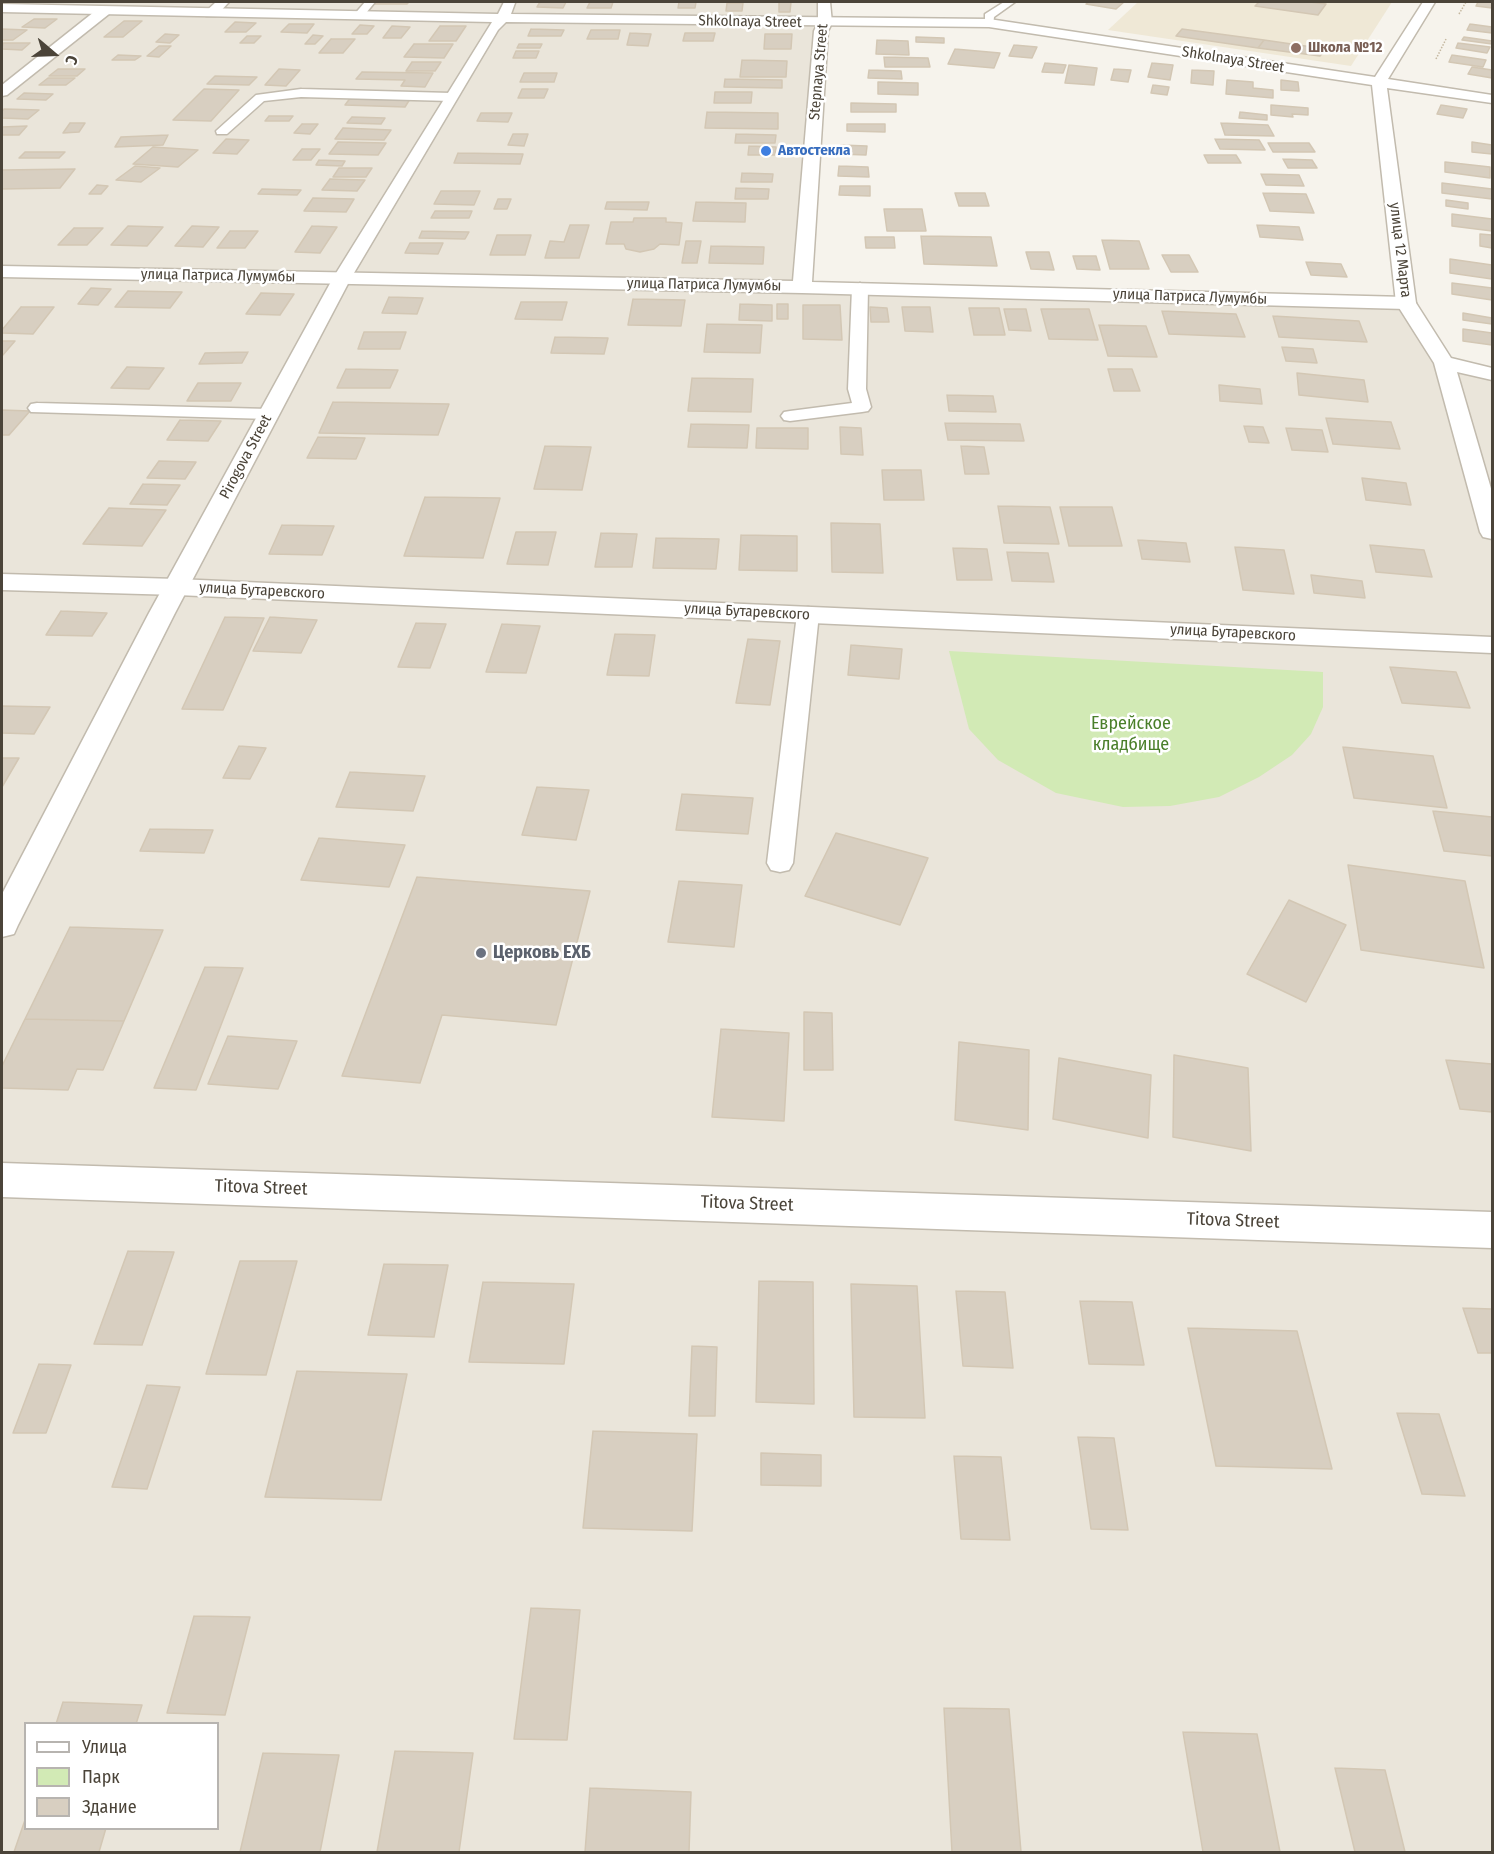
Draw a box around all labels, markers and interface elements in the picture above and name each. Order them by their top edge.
street label: Shkolnaya Street [698,12,802,32]
street label: Stepnaya Street [806,23,832,121]
north arrow [24,24,84,84]
place label: Школа №12 [1308,39,1382,57]
marker: Школа №12 [1289,41,1303,55]
street label: Shkolnaya Street [1181,43,1285,77]
text: С [61,53,82,67]
place label: Автостекла [778,142,850,160]
marker: Автостекла [759,144,773,158]
street label: улица 12 Марта [1385,201,1415,299]
street label: улица Патриса Лумумбы [141,266,295,286]
street label: улица Патриса Лумумбы [627,275,781,295]
street label: улица Патриса Лумумбы [1112,285,1268,309]
street label: Pirogova Street [216,412,276,502]
street label: улица Бутаревского [199,579,325,603]
street label: улица Бутаревского [684,600,810,624]
street label: улица Бутаревского [1170,621,1296,645]
park label: Еврейское кладбище [1091,713,1171,756]
place label: Церковь ЕХБ [493,942,591,964]
marker: Церковь ЕХБ [474,946,488,960]
street label: Titova Street [214,1176,308,1200]
street label: Titova Street [700,1192,794,1216]
street label: Titova Street [1186,1209,1280,1233]
legend [24,1722,219,1830]
text: Улица [82,1736,127,1758]
text: Парк [82,1766,120,1788]
text: Здание [82,1796,137,1818]

